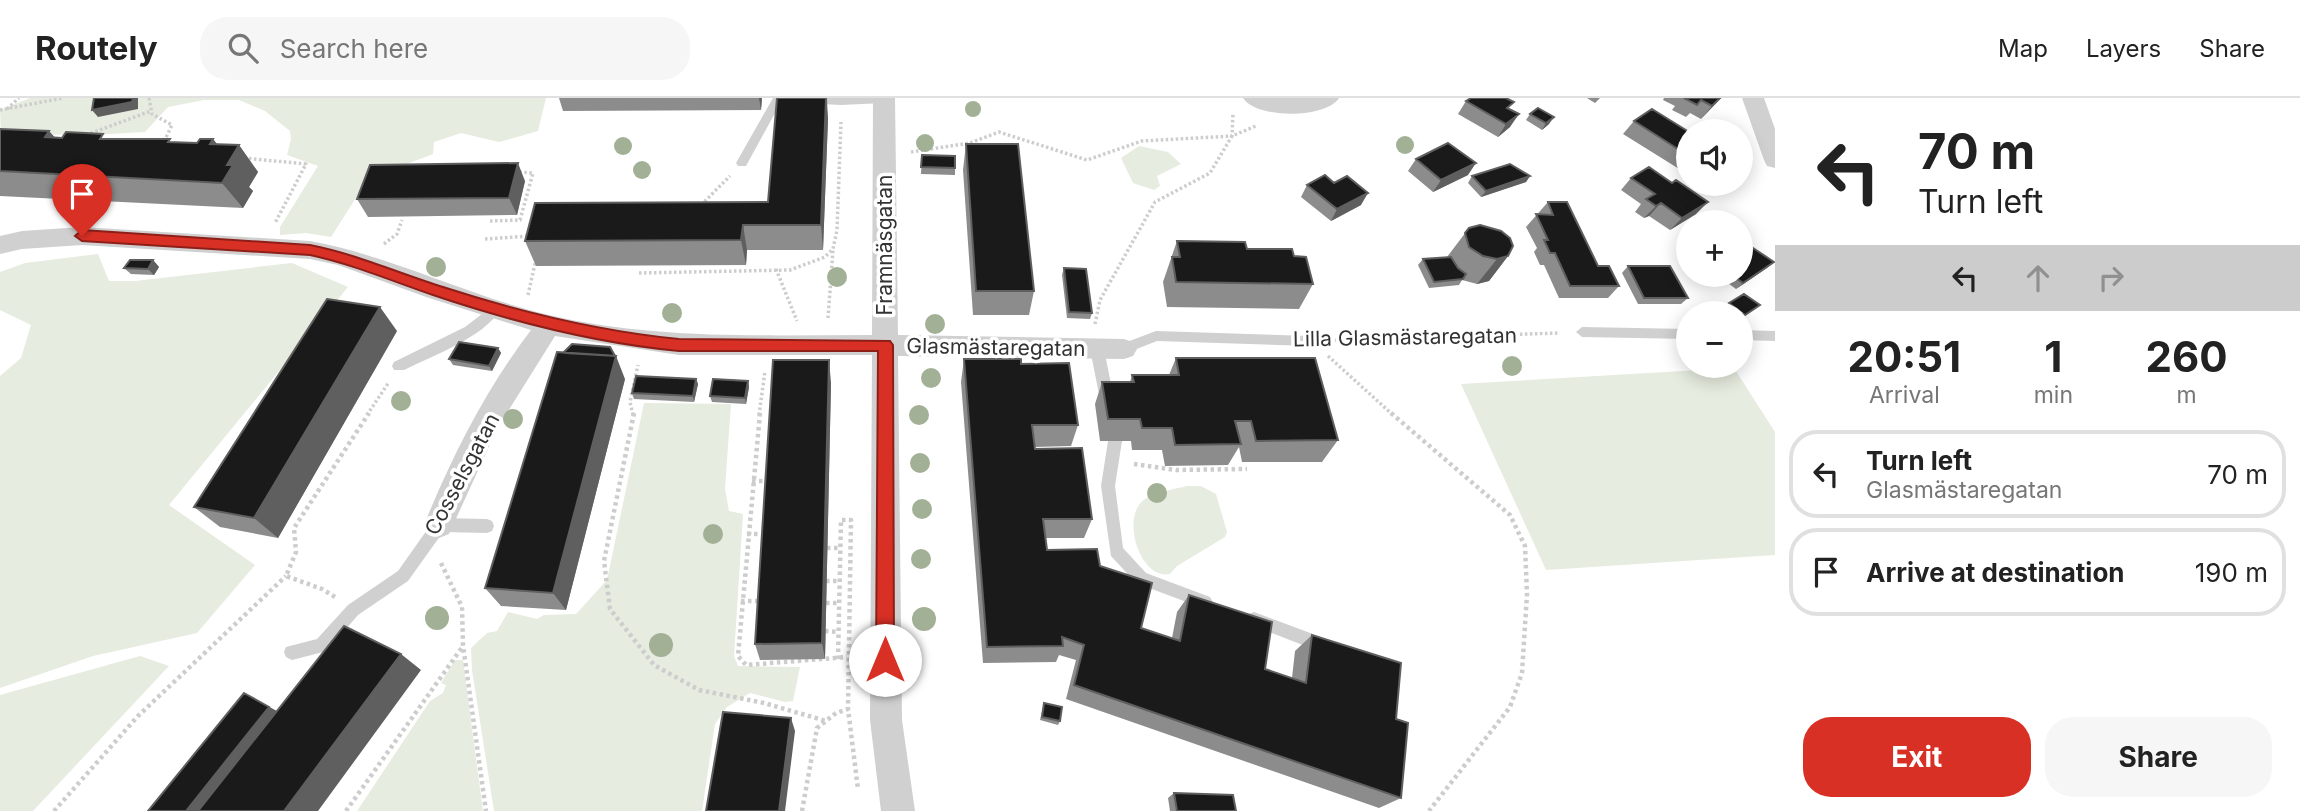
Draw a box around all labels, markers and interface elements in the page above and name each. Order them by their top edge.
search box [200,17,690,80]
text: Routely [35,28,158,68]
icon: search [224,29,262,67]
text: Search here [280,33,428,64]
text: Map [1998,34,2048,63]
text: Layers [2086,34,2161,63]
text: Share [2199,34,2265,63]
map controls [1676,119,1753,378]
button: sound [1676,119,1753,196]
text: 70 m [1918,122,2035,181]
icon: left [1803,126,1894,217]
pin [52,164,112,236]
street label: Framnäsgatan [872,174,897,316]
icon: arrive [63,175,101,213]
text: Turn left [1918,182,2043,221]
button: + [1676,210,1753,287]
icon: left [1946,259,1984,297]
icon: ahead [2019,259,2057,297]
icon: right [2092,259,2130,297]
button: − [1676,301,1753,378]
street label: Lilla Glasmästaregatan [1293,323,1517,351]
text: 20:51 [1847,331,1961,382]
text: 1 [2044,331,2062,382]
text: 260 [2145,331,2228,382]
street label: Glasmästaregatan [906,333,1086,361]
text: Arrival [1869,381,1940,409]
text: min [2034,381,2073,409]
text: m [2176,381,2197,409]
street label: Cosselsgatan [419,409,505,539]
text: Turn left [1866,445,1972,476]
icon: left [1807,455,1845,493]
text: 70 m [2207,459,2268,490]
text: Glasmästaregatan [1866,476,2062,504]
icon: arrive [1807,553,1845,591]
text: Arrive at destination [1866,557,2125,588]
text: 190 m [2195,557,2268,588]
position arrow [848,623,922,697]
button: Exit [1803,717,2031,797]
button: Share [2045,717,2272,797]

